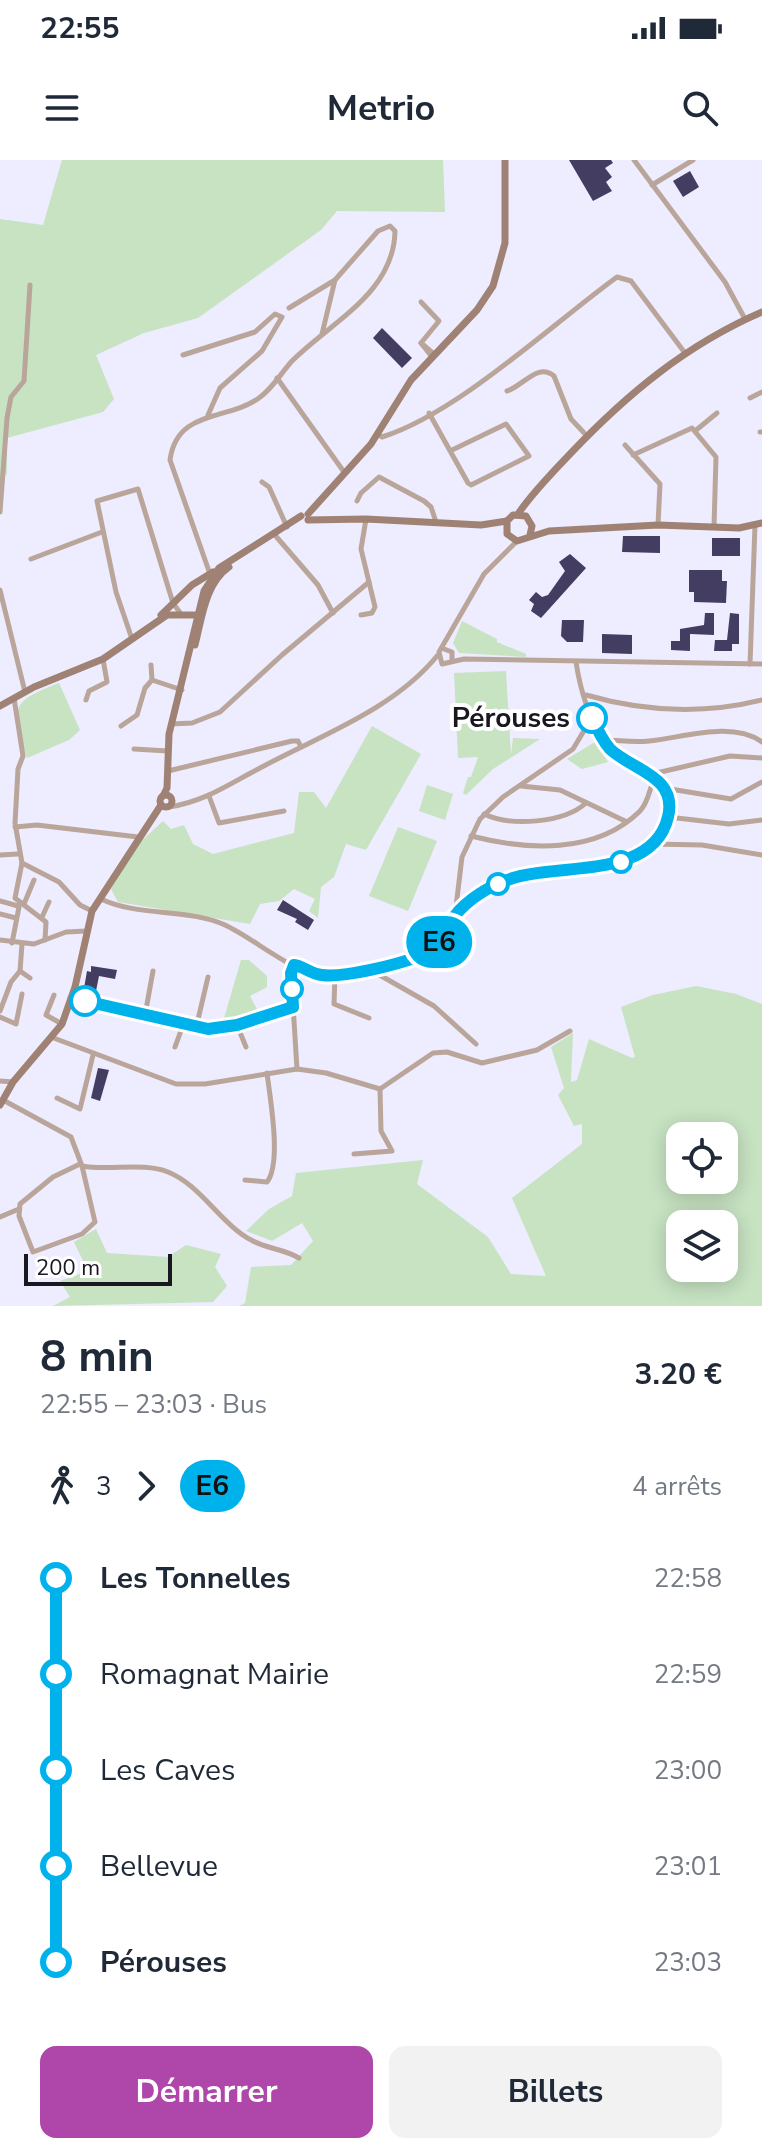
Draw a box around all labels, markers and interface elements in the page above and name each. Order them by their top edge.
text: 22:55 [40,8,119,49]
text: Metrio [327,84,435,133]
icon: menu [40,86,84,130]
icon: search [678,86,722,130]
place label: Pérouses [452,699,570,737]
marker: Pérouses [577,703,607,733]
unlabelled marker [610,851,632,873]
unlabelled marker [487,873,509,895]
line badge: E6 [403,916,475,968]
text: E6 [422,923,456,961]
unlabelled marker [281,978,303,1000]
unlabelled marker [70,986,100,1016]
map controls [666,1122,738,1282]
button: locate [666,1122,738,1194]
button: layers [666,1210,738,1282]
scale bar [24,1250,172,1286]
text: 200 m [36,1253,100,1283]
text: 8 min [40,1327,154,1387]
text: 3.20 € [634,1354,722,1395]
text: 22:55 – 23:03 · Bus [40,1387,267,1422]
icon: walk [40,1464,84,1508]
icon: forward [124,1464,168,1508]
text: E6 [196,1467,229,1505]
text: 3 [96,1469,112,1504]
text: 4 arrêts [632,1469,722,1504]
text: Les Tonnelles [100,1558,291,1599]
text: 22:58 [654,1561,722,1596]
text: Romagnat Mairie [100,1654,329,1695]
text: 22:59 [654,1657,722,1692]
text: Les Caves [100,1750,235,1791]
text: 23:00 [654,1753,722,1788]
text: Bellevue [100,1846,218,1887]
text: 23:01 [654,1849,722,1884]
text: Pérouses [100,1942,227,1983]
text: 23:03 [654,1945,722,1980]
button: Démarrer [40,2046,373,2138]
button: Billets [389,2046,722,2138]

